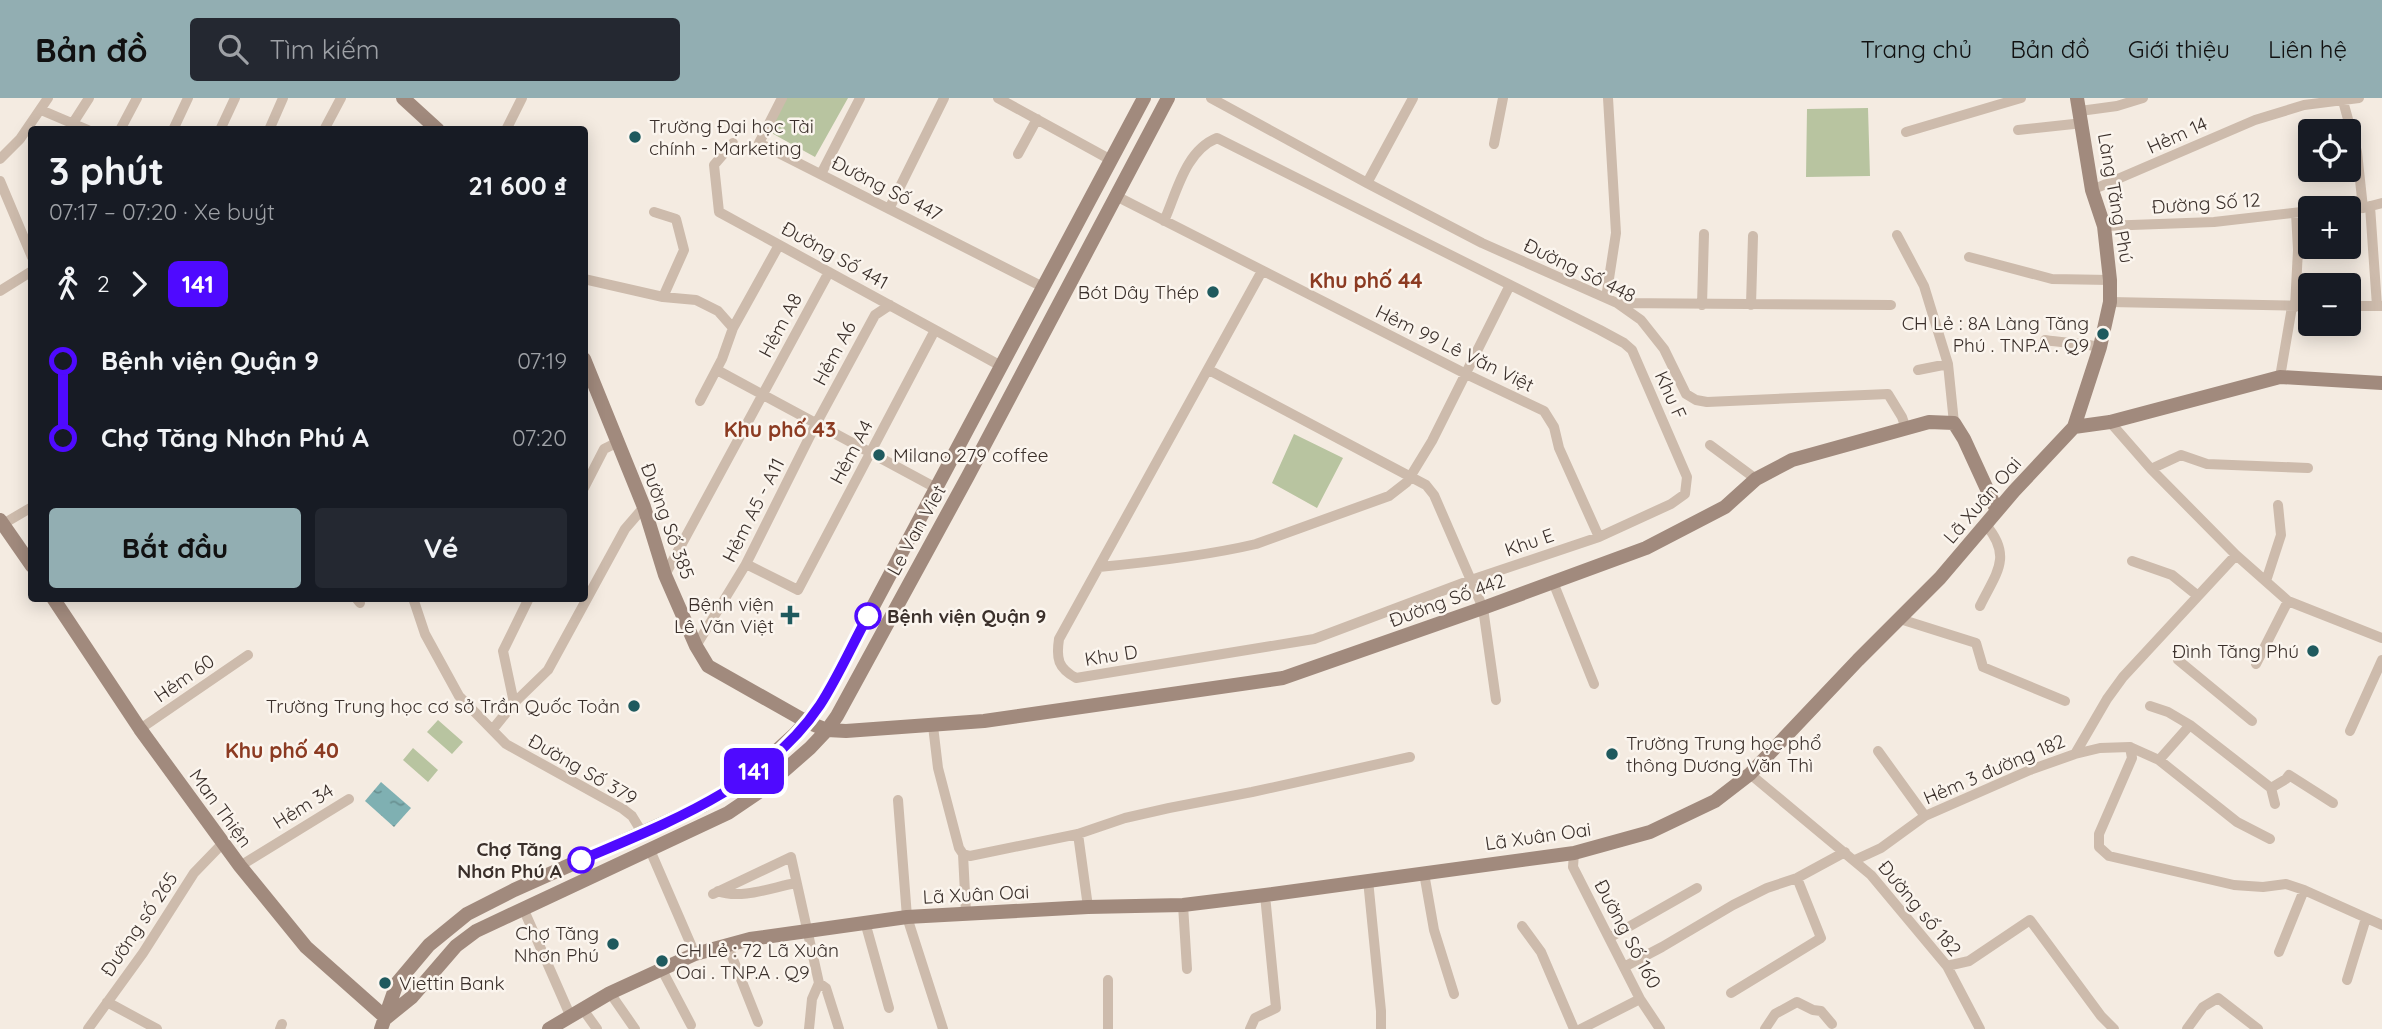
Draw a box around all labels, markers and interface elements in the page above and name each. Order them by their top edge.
search box [190,18,680,81]
text: Bản đồ [35,29,148,70]
icon: search [214,30,252,68]
text: Tìm kiếm [270,33,380,66]
text: Trang chủ [1860,34,1972,64]
text: Bản đồ [2010,34,2090,64]
text: Giới thiệu [2128,34,2230,64]
text: Liên hệ [2268,34,2347,64]
street label: Hẻm 14 [2143,111,2211,159]
place label: Trường Đại học Tài chính - Marketing [649,114,814,160]
map controls [2298,119,2361,336]
button: locate [2298,119,2361,182]
marker: Trường Đại học Tài chính - Marketing [627,129,643,145]
street label: Làng Tăng Phú [2093,131,2139,265]
text: 3 phút [49,147,164,195]
street label: Đường Số 447 [828,150,946,226]
text: 21 600 ₫ [468,169,567,202]
street label: Đường Số 12 [2151,187,2261,219]
button: + [2298,196,2361,259]
text: 07:17 – 07:20 · Xe buýt [49,197,275,226]
street label: Đường Số 441 [777,216,893,294]
street label: Đường Số 448 [1520,233,1640,307]
icon: walk [49,265,87,303]
icon: forward [120,265,158,303]
district label: Khu phố 44 [1309,267,1423,293]
text: 2 [97,269,110,298]
text: 141 [182,269,214,299]
button: − [2298,273,2361,336]
place label: Bót Dây Thép [1078,280,1199,304]
marker: Bót Dây Thép [1205,284,1221,300]
street label: Hẻm A8 [753,289,807,361]
street label: Hẻm 99 Lê Văn Việt [1372,299,1538,397]
place label: CH Lẻ : 8A Làng Tăng Phú . TNP.A . Q9 [1902,311,2089,357]
street label: Hẻm A6 [807,317,861,389]
marker: CH Lẻ : 8A Làng Tăng Phú . TNP.A . Q9 [2095,326,2111,342]
text: Bệnh viện Quận 9 [101,344,319,377]
text: 07:19 [517,346,567,375]
street label: Khu F [1650,367,1692,423]
district label: Khu phố 43 [724,416,836,442]
street label: Hẻm A4 [824,416,878,488]
text: Chợ Tăng Nhơn Phú A [101,421,369,454]
text: 07:20 [512,423,567,452]
place label: Milano 279 coffee [893,443,1048,467]
marker: Milano 279 coffee [871,447,887,463]
street label: Lã Xuân Oai [1938,452,2026,548]
street label: Hẻm A5 - A11 [716,454,790,566]
street label: Đường Số 385 [636,460,700,582]
street label: Le Van Viet [881,480,951,580]
button: Bắt đầu [49,508,301,588]
button: Vé [315,508,567,588]
street label: Khu E [1501,522,1557,562]
street label: Đường Số 442 [1386,568,1508,632]
place label: Bệnh viện Lê Văn Việt [674,592,774,638]
marker: Bệnh viện Quận 9 [855,603,881,629]
place label: Bệnh viện Quận 9 [887,604,1046,628]
marker: Bệnh viện Lê Văn Việt [780,605,800,625]
street label: Khu D [1083,639,1139,671]
place label: Đình Tăng Phú [2172,639,2299,663]
marker: Đình Tăng Phú [2305,643,2321,659]
street label: Hẻm 60 [149,649,219,707]
place label: Trường Trung học cơ sở Trần Quốc Toản [266,694,620,718]
marker: Trường Trung học cơ sở Trần Quốc Toản [626,698,642,714]
street label: Đường Số 379 [524,728,642,810]
street label: Hẻm 3 đường 182 [1919,728,2069,810]
place label: Trường Trung học phổ thông Dương Văn Thì [1626,731,1822,777]
district label: Khu phố 40 [225,737,339,763]
marker: Trường Trung học phổ thông Dương Văn Thì [1604,746,1620,762]
line badge: 141 [714,748,794,794]
text: 141 [738,756,770,786]
street label: Man Thiện [184,764,258,852]
street label: Hẻm 34 [268,778,338,834]
street label: Lã Xuân Oai [1483,817,1593,855]
place label: Chợ Tăng Nhơn Phú A [457,837,562,883]
marker: Chợ Tăng Nhơn Phú A [568,847,594,873]
street label: Đường số 182 [1873,855,1967,961]
street label: Đường số 265 [95,867,183,981]
street label: Đường Số 160 [1589,875,1667,993]
street label: Lã Xuân Oai [922,879,1030,909]
place label: Chợ Tăng Nhơn Phú [514,921,599,967]
marker: Chợ Tăng Nhơn Phú [605,936,621,952]
place label: CH Lẻ : 72 Lã Xuân Oai . TNP.A . Q9 [676,938,839,984]
marker: CH Lẻ : 72 Lã Xuân Oai . TNP.A . Q9 [654,953,670,969]
place label: Viettin Bank [399,971,505,995]
marker: Viettin Bank [377,975,393,991]

